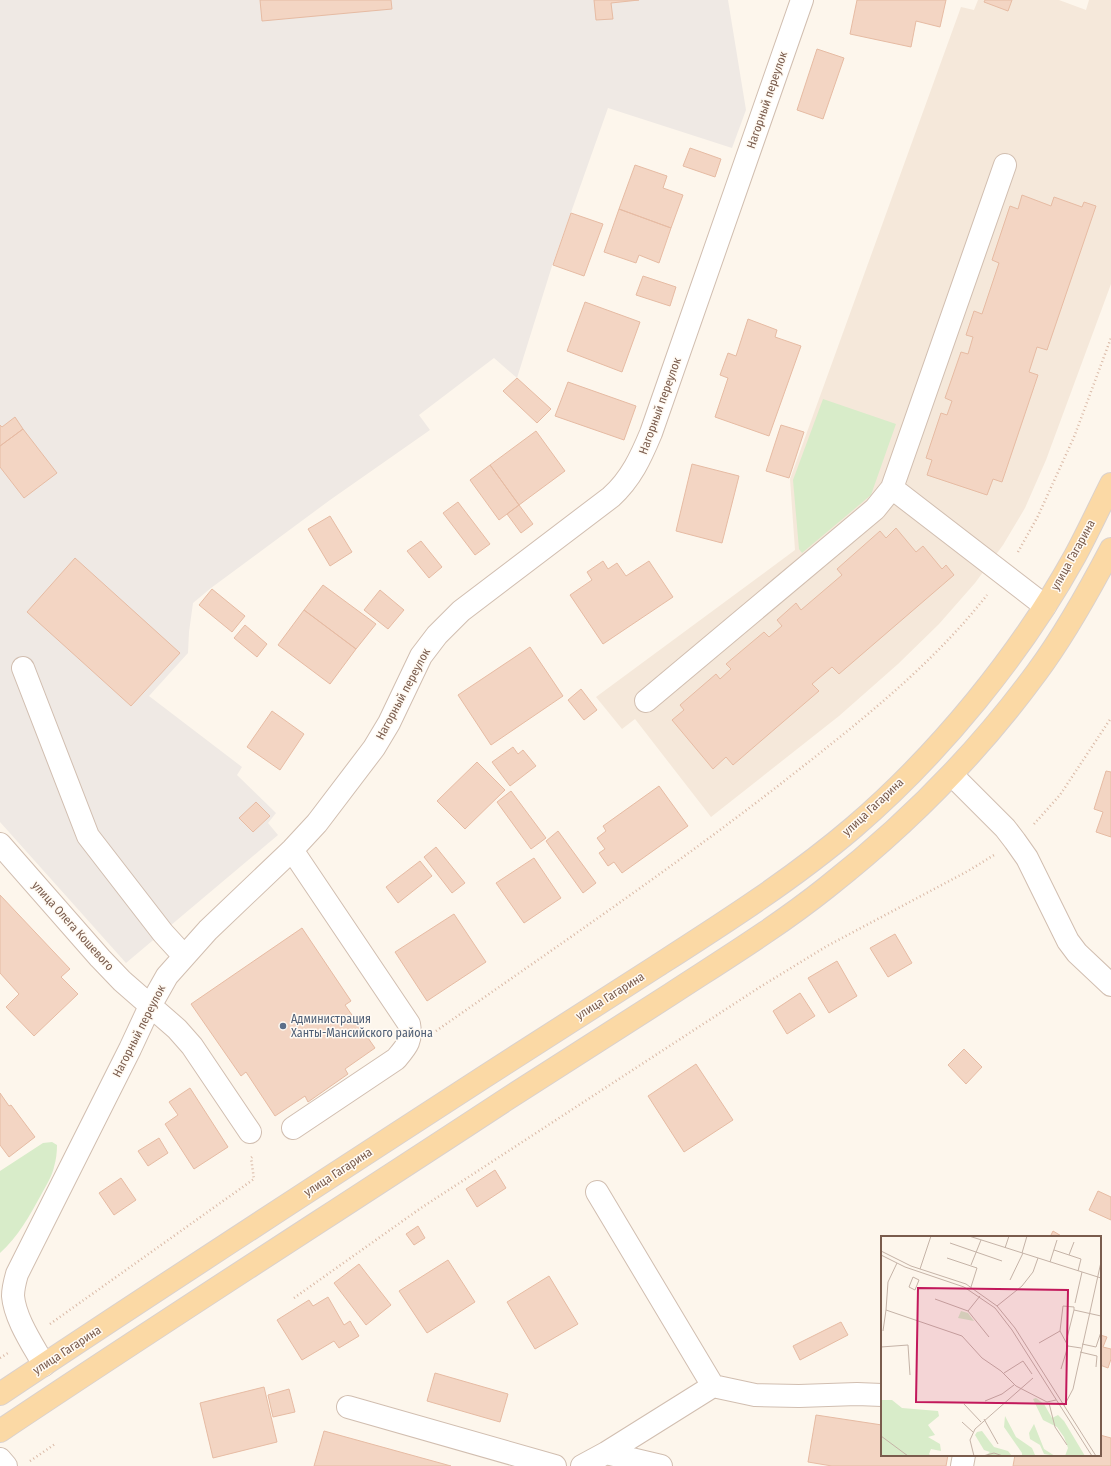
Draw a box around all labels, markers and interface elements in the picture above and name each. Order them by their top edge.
street label: Нагорный переулок [744,49,790,150]
street label: Нагорный переулок [636,355,684,456]
street label: улица Гагарина [1048,517,1098,593]
street label: Нагорный переулок [373,645,433,742]
street label: улица Гагарина [840,775,906,839]
street label: улица Олега Кошевого [29,878,117,974]
street label: улица Гагарина [573,969,647,1023]
street label: Нагорный переулок [110,982,168,1079]
place label: Администрация Ханты-Мансийского района [291,1012,433,1040]
marker: Администрация Ханты-Мансийского района [278,1021,288,1031]
street label: улица Гагарина [301,1145,375,1199]
inset map [881,1236,1101,1456]
street label: улица Гагарина [30,1323,104,1377]

